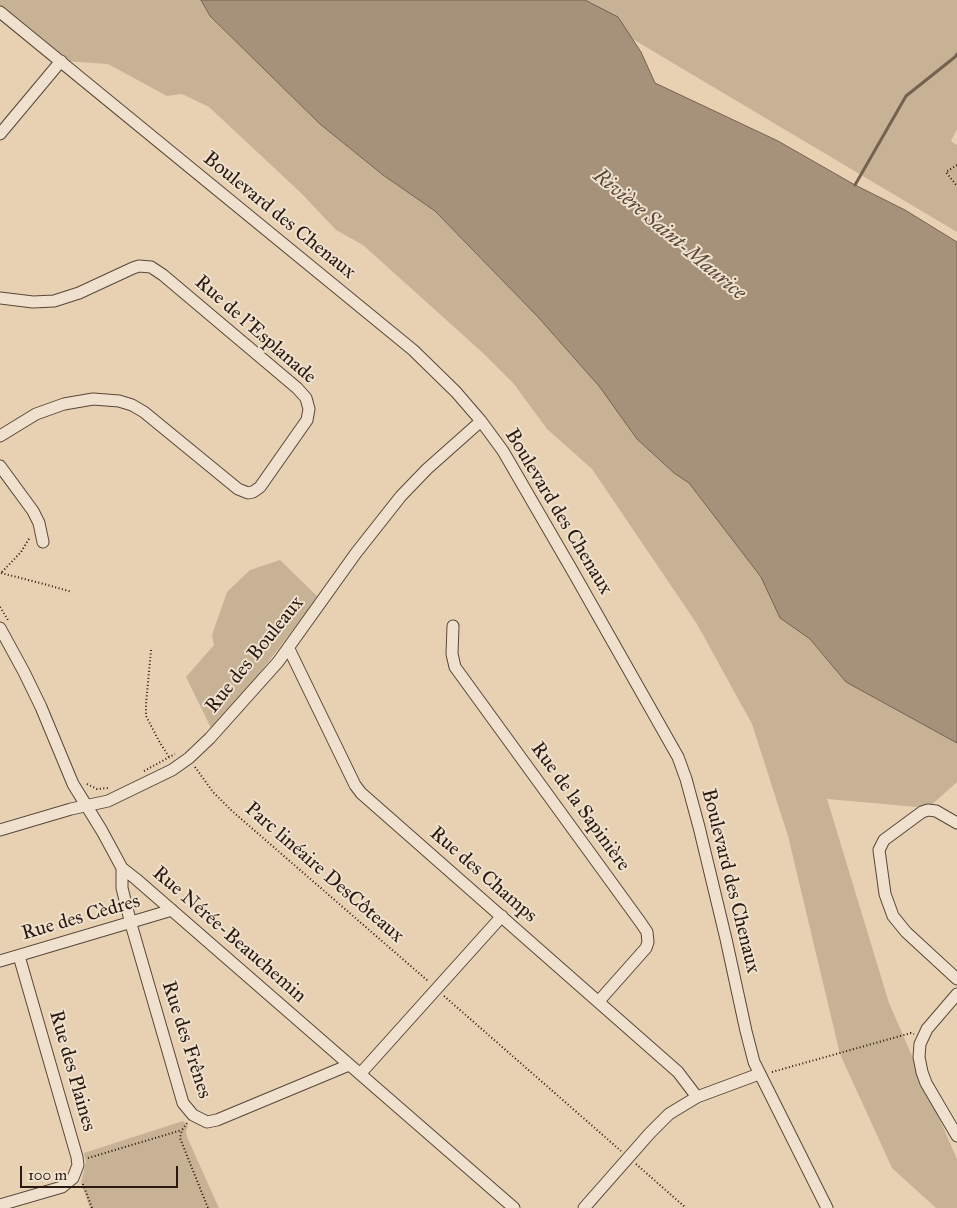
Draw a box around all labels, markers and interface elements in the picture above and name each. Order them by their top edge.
street label: Boulevard des Chenaux [198,147,360,285]
water label: Rivière Saint-Maurice [588,164,750,306]
street label: Rue de l'Esplanade [189,271,321,389]
street label: Boulevard des Chenaux [499,425,617,599]
street label: Rue des Bouleaux [201,592,309,718]
street label: Rue de la Sapinière [525,738,635,876]
street label: Boulevard des Chenaux [695,786,765,976]
street label: Parc linéaire DesCôteaux [240,798,408,948]
street label: Rue des Champs [424,822,542,928]
street label: Rue Nérée-Beauchemin [147,862,311,1008]
street label: Rue des Cèdres [19,890,143,946]
street label: Rue des Frênes [156,978,216,1102]
street label: Rue des Plaines [43,1008,101,1134]
scale bar [22,1156,180,1188]
text: 100 m [28,1166,67,1184]

